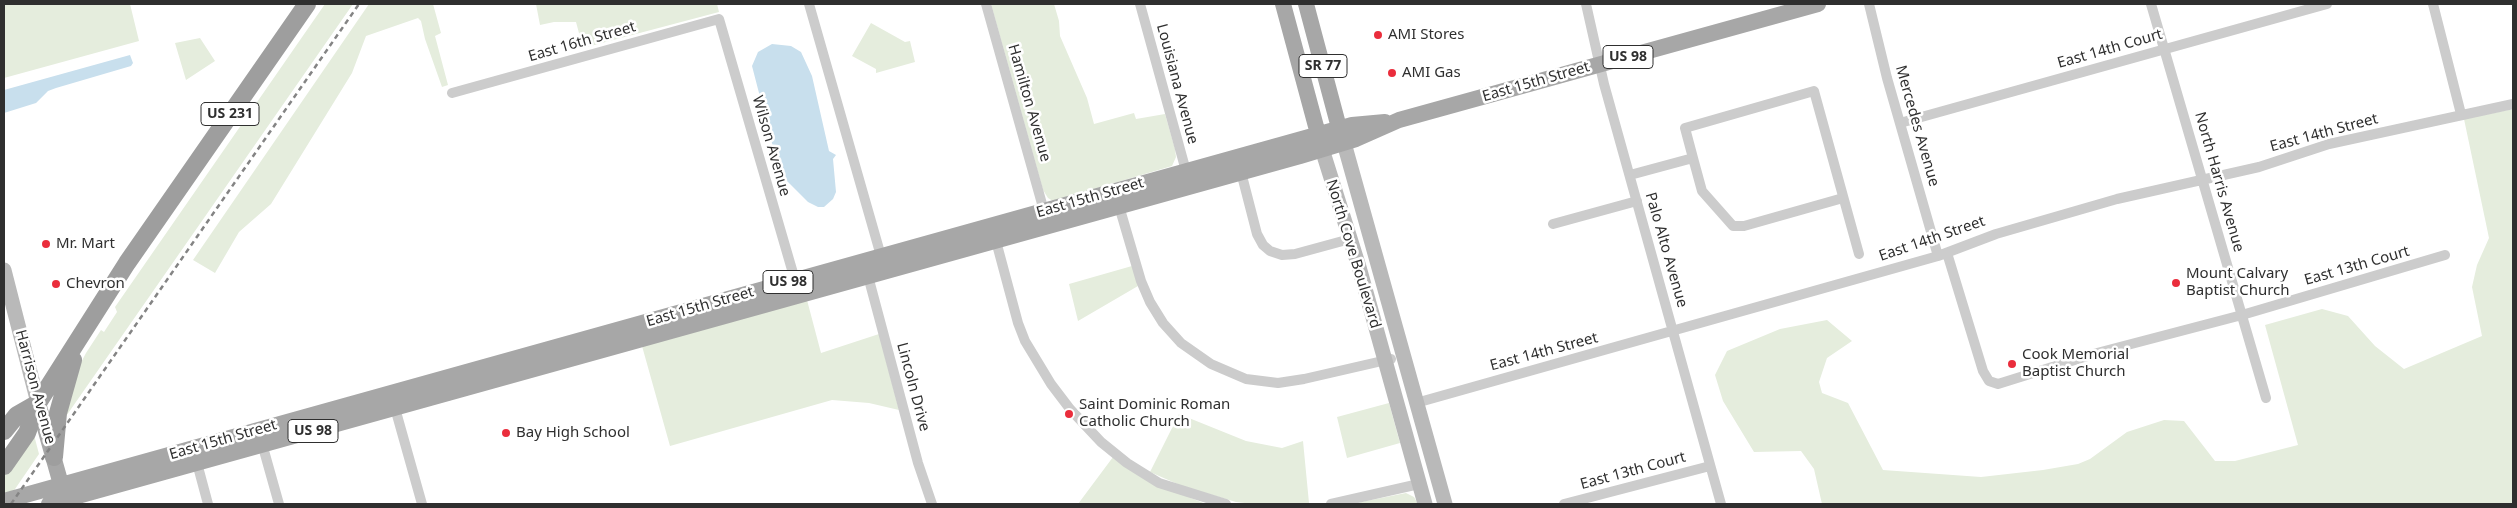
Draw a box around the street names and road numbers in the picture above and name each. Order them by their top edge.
street label: East 16th Street [526,18,638,66]
street label: Louisiana Avenue [1152,22,1202,146]
street label: East 14th Court [2055,25,2165,73]
street label: Hamilton Avenue [1004,42,1054,164]
road number: US 98 [1603,46,1653,68]
road number: SR 77 [1299,54,1347,78]
street label: East 15th Street [1480,58,1592,106]
street label: Mercedes Avenue [1891,63,1943,189]
street label: Wilson Avenue [748,94,794,198]
road number: US 231 [201,102,259,126]
street label: North Harris Avenue [2190,110,2248,254]
street label: East 14th Street [2268,110,2380,156]
street label: East 15th Street [1034,174,1146,222]
street label: North Cove Boulevard [1322,177,1384,331]
street label: Palo Alto Avenue [1641,190,1691,310]
street label: East 14th Street [1877,212,1987,266]
street label: East 13th Court [2302,242,2412,290]
road number: US 98 [763,270,813,294]
street label: East 15th Street [644,283,756,331]
street label: Harrison Avenue [11,328,59,446]
street label: East 14th Street [1488,329,1600,375]
street label: Lincoln Drive [892,341,934,433]
street label: East 15th Street [167,416,279,464]
road number: US 98 [288,420,338,442]
street label: East 13th Court [1578,448,1688,494]

